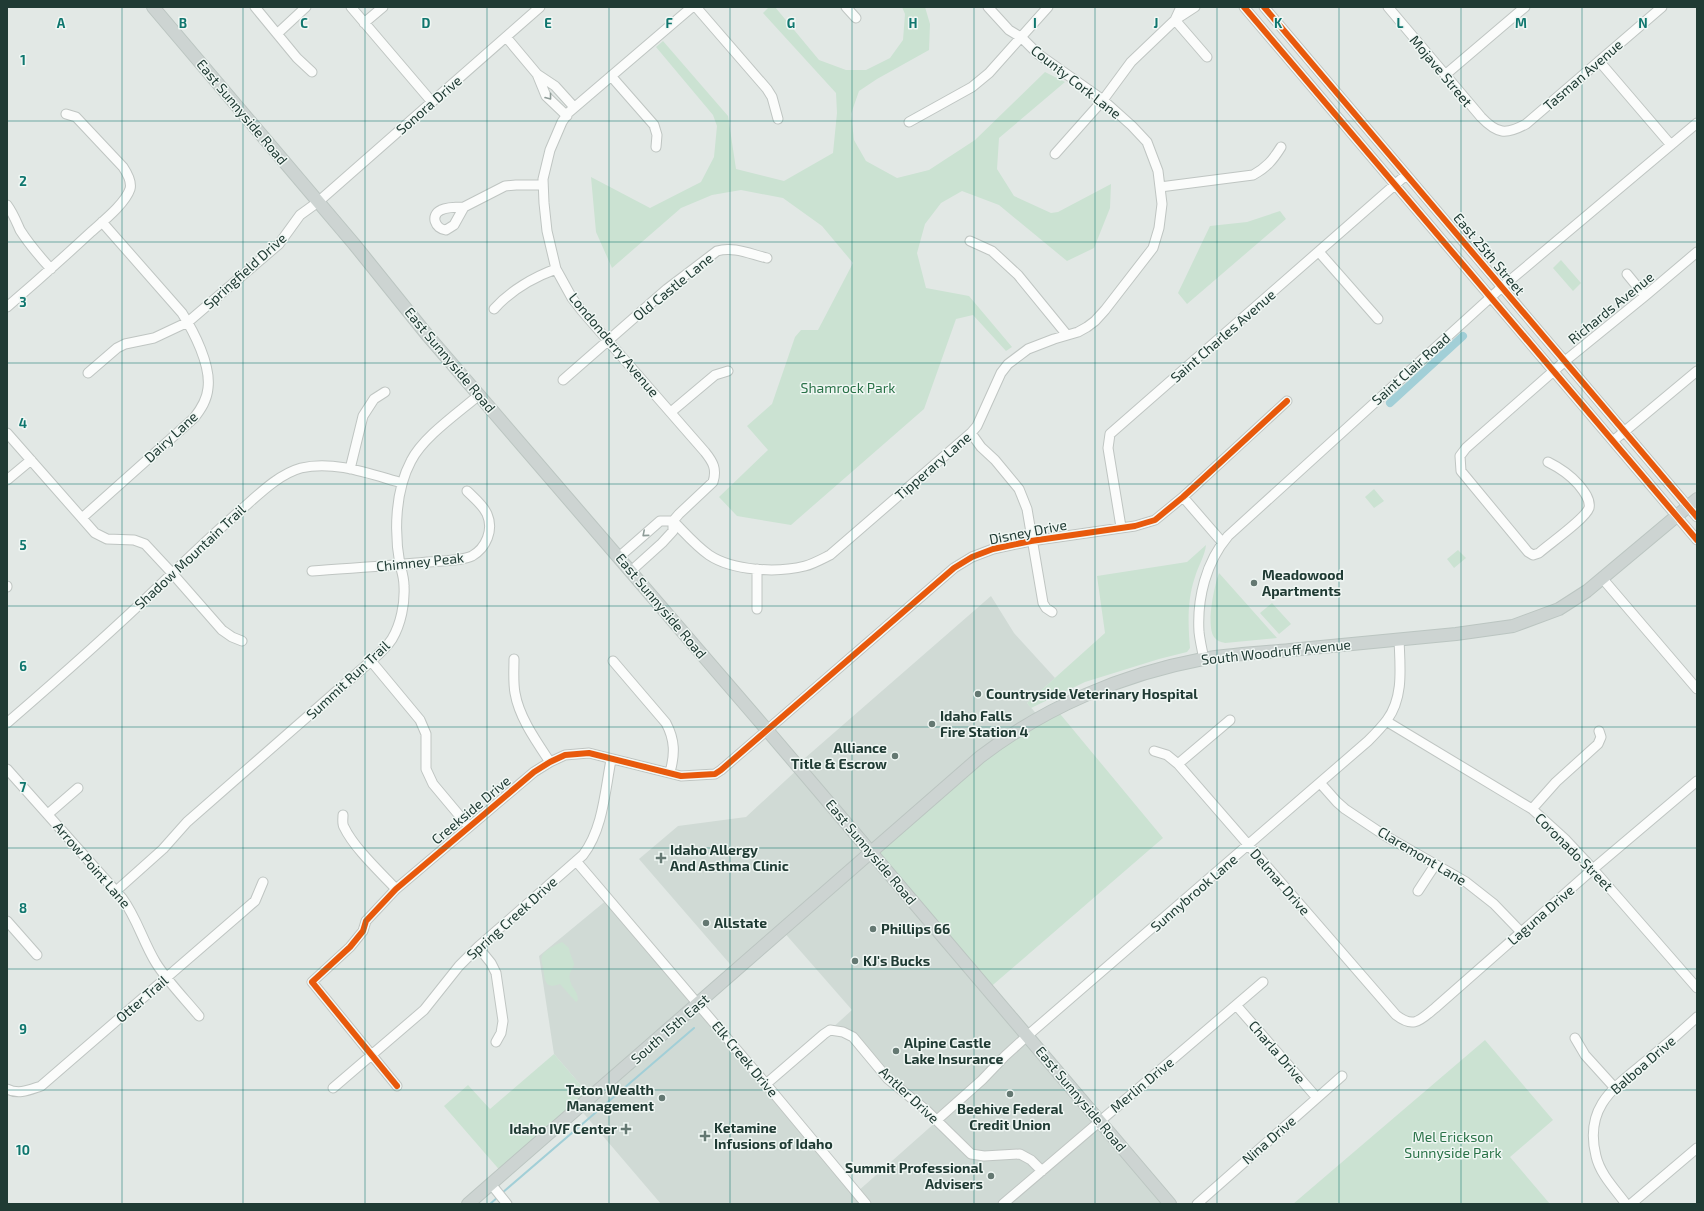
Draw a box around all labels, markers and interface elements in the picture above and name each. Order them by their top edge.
text: A [57,15,66,31]
text: B [179,15,187,31]
text: C [300,15,308,31]
text: D [422,15,431,31]
text: E [544,15,552,31]
text: F [665,15,673,31]
text: G [787,15,795,31]
text: H [909,15,918,31]
text: I [1033,15,1037,31]
text: J [1154,15,1158,31]
text: K [1274,15,1283,31]
text: L [1397,15,1404,31]
text: M [1515,15,1527,31]
text: N [1638,15,1648,31]
street label: Mojave Street [1406,31,1476,110]
street label: Tasman Avenue [1540,36,1626,114]
street label: County Cork Lane [1028,41,1125,122]
text: 1 [20,52,26,68]
street label: East Sunnyside Road [193,56,291,168]
street label: Sonora Drive [392,71,465,138]
one-way arrow [544,93,551,100]
text: 2 [19,173,27,189]
street label: East 25th Street [1450,209,1529,298]
street label: Springfield Drive [200,229,290,312]
street label: Old Castle Lane [629,249,716,324]
street label: Richards Avenue [1564,268,1657,347]
street label: Saint Charles Avenue [1167,285,1279,386]
street label: Londonderry Avenue [566,289,663,400]
text: 3 [19,294,27,310]
street label: East Sunnyside Road [401,304,499,416]
street label: Saint Clair Road [1368,329,1453,408]
park label: Shamrock Park [801,379,895,396]
street label: Dairy Lane [140,408,201,466]
text: 4 [19,415,27,431]
street label: Tipperary Lane [891,428,974,503]
street label: Shadow Mountain Trail [131,500,249,612]
street label: Disney Drive [988,516,1068,547]
one-way arrow [642,530,649,537]
text: 5 [19,537,27,553]
street label: Chimney Peak [375,548,465,575]
street label: East Sunnyside Road [612,550,710,662]
place label: Meadowood Apartments [1262,566,1344,599]
marker: Meadowood Apartments [1249,578,1259,588]
street label: South Woodruff Avenue [1200,635,1352,668]
street label: Summit Run Trail [303,636,393,723]
text: 6 [19,658,27,674]
place label: Countryside Veterinary Hospital [986,685,1198,702]
marker: Countryside Veterinary Hospital [973,689,983,699]
place label: Idaho Falls Fire Station 4 [940,707,1029,740]
marker: Idaho Falls Fire Station 4 [927,719,937,729]
place label: Alliance Title & Escrow [791,739,887,772]
marker: Alliance Title & Escrow [890,751,900,761]
street label: Creekside Drive [428,772,514,848]
text: 7 [20,779,27,795]
street label: East Sunnyside Road [822,796,920,908]
street label: Coronado Street [1532,809,1617,894]
street label: Arrow Point Lane [50,818,134,911]
street label: Claremont Lane [1375,823,1470,889]
place label: Idaho Allergy And Asthma Clinic [670,841,789,874]
street label: Delmar Drive [1247,845,1314,918]
street label: Sunnybrook Lane [1147,850,1241,935]
marker: Idaho Allergy And Asthma Clinic [655,852,667,864]
street label: Spring Creek Drive [463,873,560,963]
street label: Laguna Drive [1504,881,1578,948]
text: 8 [19,900,27,916]
place label: Allstate [714,914,767,931]
marker: Allstate [701,918,711,928]
place label: Phillips 66 [881,920,950,937]
marker: Phillips 66 [868,924,878,934]
place label: KJ's Bucks [863,952,930,969]
marker: KJ's Bucks [850,956,860,966]
street label: Otter Trail [112,971,172,1026]
street label: South 15th East [627,990,712,1067]
street label: Elk Creek Drive [709,1017,782,1100]
street label: Charla Drive [1245,1017,1309,1087]
text: 9 [19,1021,27,1037]
street label: Balboa Drive [1607,1032,1679,1097]
place label: Alpine Castle Lake Insurance [904,1034,1004,1067]
street label: East Sunnyside Road [1032,1043,1130,1155]
marker: Alpine Castle Lake Insurance [891,1046,901,1056]
street label: Merlin Drive [1107,1053,1177,1116]
street label: Antler Drive [876,1063,943,1127]
place label: Teton Wealth Management [566,1081,654,1114]
marker: Beehive Federal Credit Union [1005,1089,1015,1099]
marker: Teton Wealth Management [657,1093,667,1103]
place label: Beehive Federal Credit Union [957,1100,1063,1133]
street label: Nina Drive [1238,1112,1299,1168]
place label: Ketamine Infusions of Idaho [714,1119,833,1152]
place label: Idaho IVF Center [509,1120,617,1137]
marker: Idaho IVF Center [620,1123,632,1135]
park label: Mel Erickson Sunnyside Park [1404,1128,1502,1161]
marker: Ketamine Infusions of Idaho [699,1130,711,1142]
text: 10 [16,1142,30,1158]
place label: Summit Professional Advisers [845,1159,983,1192]
marker: Summit Professional Advisers [986,1171,996,1181]

